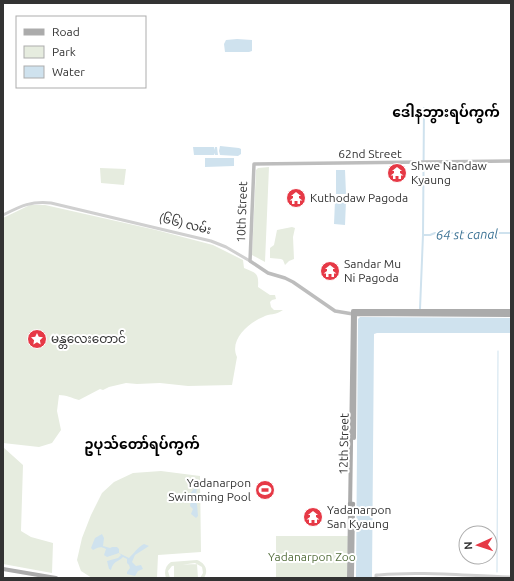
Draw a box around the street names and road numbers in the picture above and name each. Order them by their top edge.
street label: 62nd Street [338,147,402,160]
street label: 10th Street [234,181,249,243]
street label: (၆၆) လမ်း [157,209,213,237]
street label: 12th Street [336,413,351,475]

